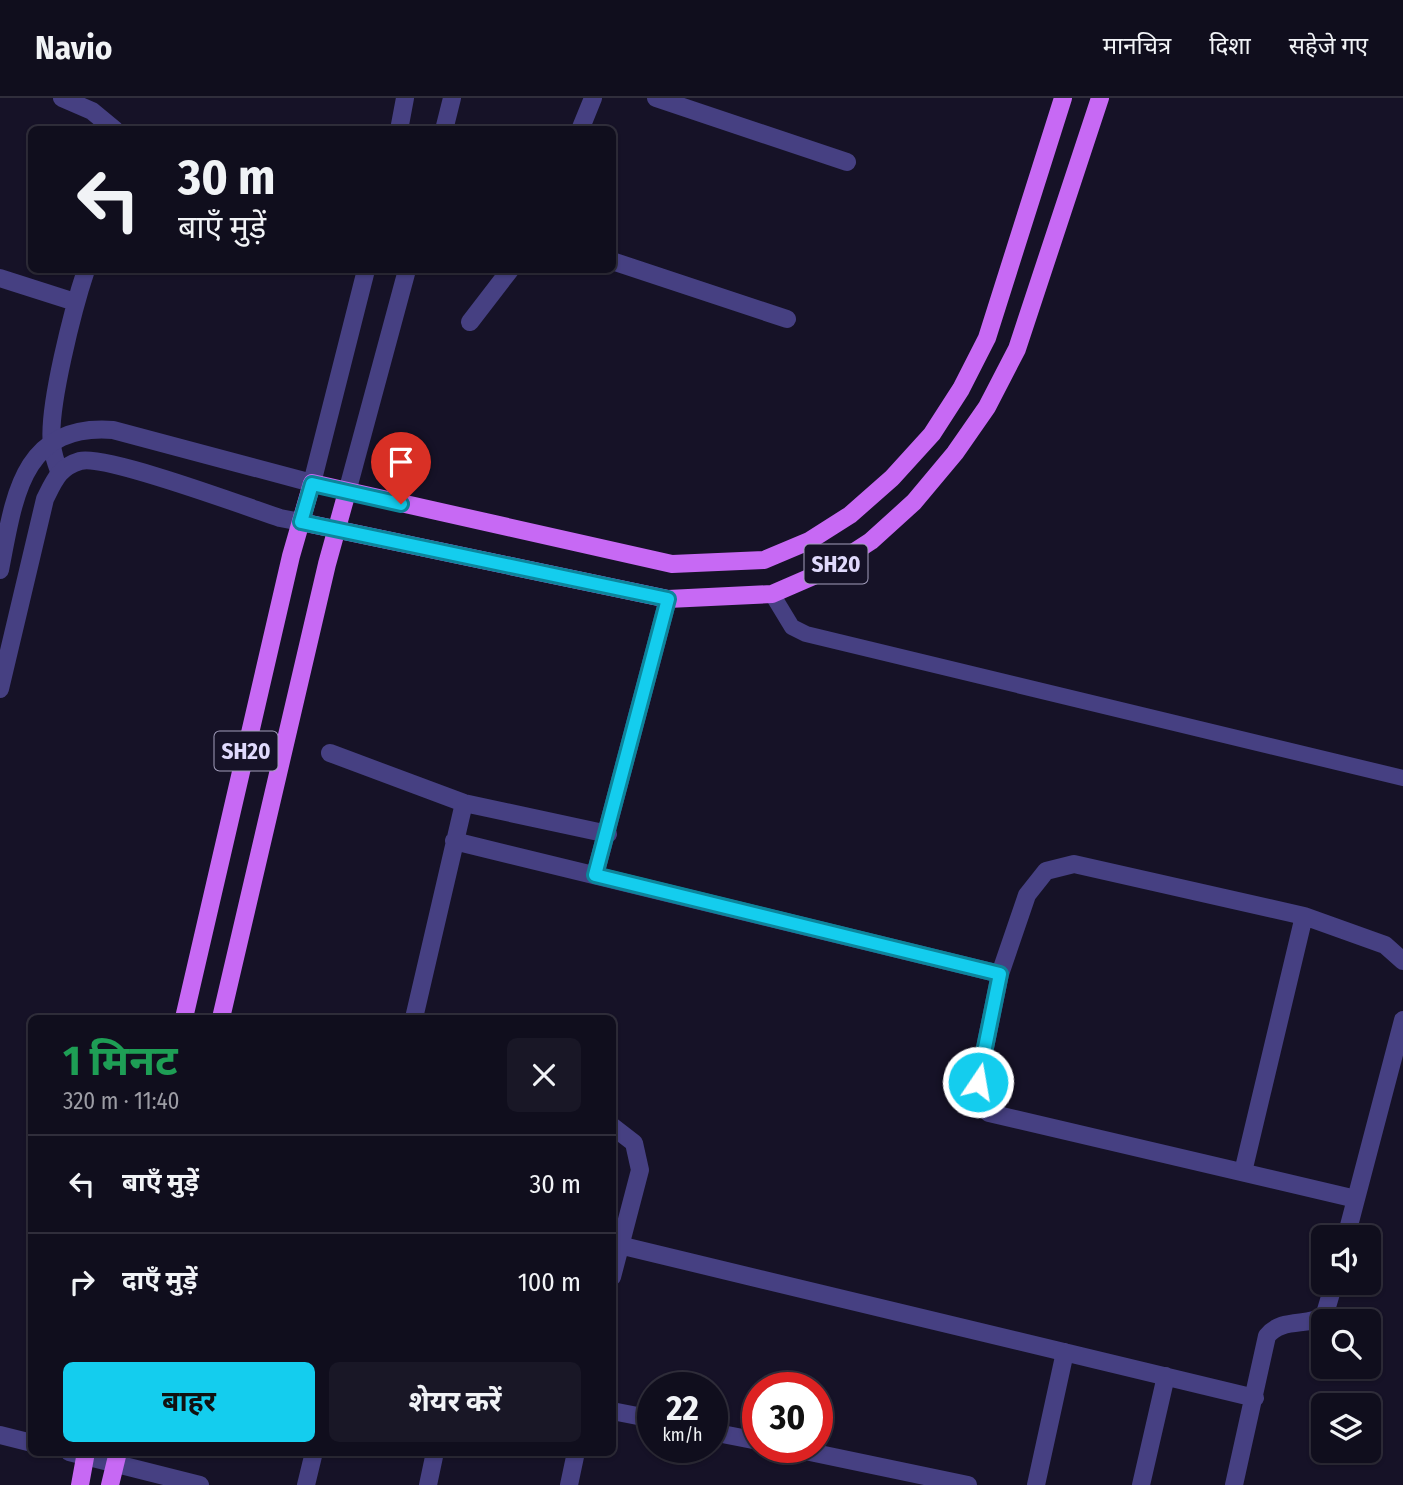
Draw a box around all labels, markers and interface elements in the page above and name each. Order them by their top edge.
text: Navio [35,28,112,68]
text: मानचित्र [1103,32,1171,60]
text: दिशा [1209,32,1251,60]
text: सहेजे गए [1289,32,1368,60]
text: 30 m [178,148,276,207]
icon: left [63,154,154,245]
text: बाएँ मुड़ें [178,208,266,246]
pin [371,432,431,504]
icon: arrive [382,443,420,481]
road number: SH20 [804,544,868,584]
road number: SH20 [215,732,278,771]
text: 1 मिनट [63,1036,178,1086]
button: close [507,1038,581,1112]
position arrow [941,1045,1015,1119]
text: 320 m · 11:40 [63,1087,180,1115]
icon: left [63,1165,101,1203]
text: बाएँ मुड़ें [122,1167,199,1198]
text: 30 m [530,1169,581,1200]
map controls [1311,1225,1381,1463]
button: sound [1311,1225,1381,1295]
icon: right [63,1263,101,1301]
text: दाएँ मुड़ें [122,1265,197,1296]
text: 100 m [518,1267,581,1298]
button: search [1311,1309,1381,1379]
button: बाहर [63,1362,315,1442]
button: शेयर करें [329,1362,581,1442]
speed limit sign: 30 [742,1372,833,1463]
text: 22 [666,1387,699,1429]
button: layers [1311,1393,1381,1463]
text: km/h [662,1424,703,1446]

